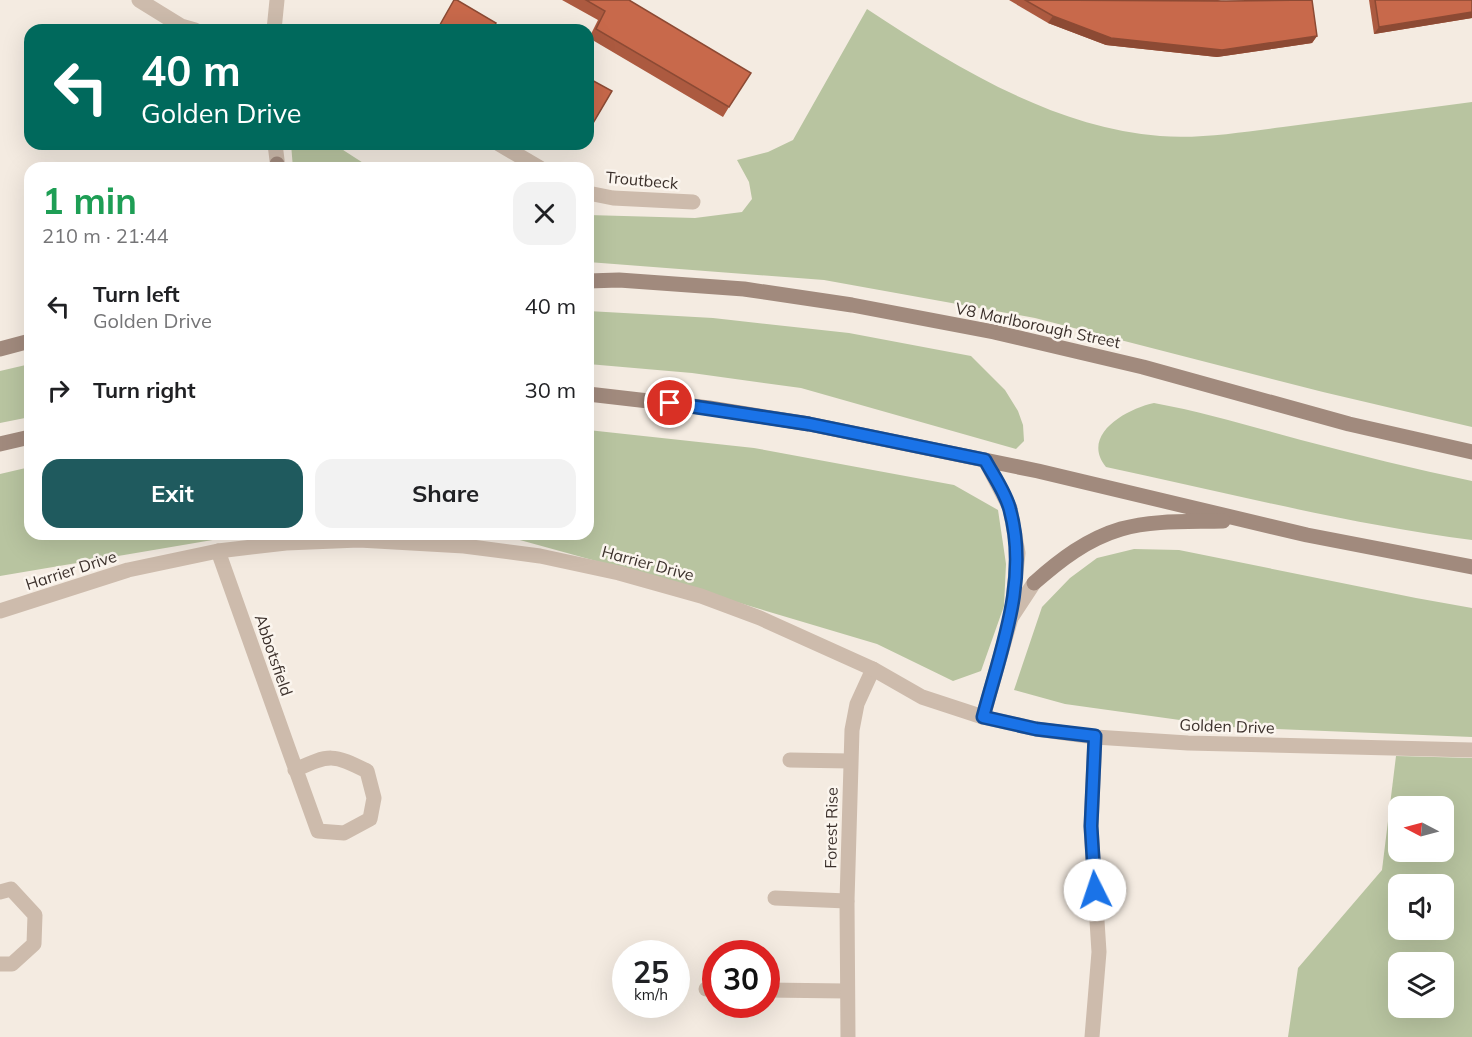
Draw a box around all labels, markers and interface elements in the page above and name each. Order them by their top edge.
text: 40 m [141,44,241,97]
icon: left [42,48,120,126]
text: Golden Drive [141,96,302,130]
street label: Troutbeck [605,167,680,193]
text: 1 min [42,178,137,223]
button: close [513,182,576,245]
text: 210 m · 21:44 [42,223,168,248]
text: Turn left [93,280,180,308]
icon: left [42,290,75,323]
text: 40 m [525,292,576,320]
street label: V8 Marlborough Street [954,298,1123,352]
text: Golden Drive [93,308,212,333]
icon: right [42,374,75,407]
text: Turn right [93,376,196,404]
text: 30 m [525,376,576,404]
pin [644,377,695,428]
icon: arrive [653,386,686,419]
button: Exit [42,459,303,528]
button: Share [315,459,576,528]
street label: Harrier Drive [600,541,696,585]
street label: Harrier Drive [23,546,119,594]
street label: Abbotsfield [251,612,297,698]
street label: Golden Drive [1179,714,1275,738]
street label: Forest Rise [820,787,842,869]
north arrow [1388,796,1454,862]
map controls [1388,796,1454,1018]
position arrow [1063,858,1127,922]
button: sound [1388,874,1454,940]
speed limit sign: 30 [702,940,780,1018]
button: layers [1388,952,1454,1018]
text: 25 [633,953,669,991]
text: km/h [634,985,668,1004]

